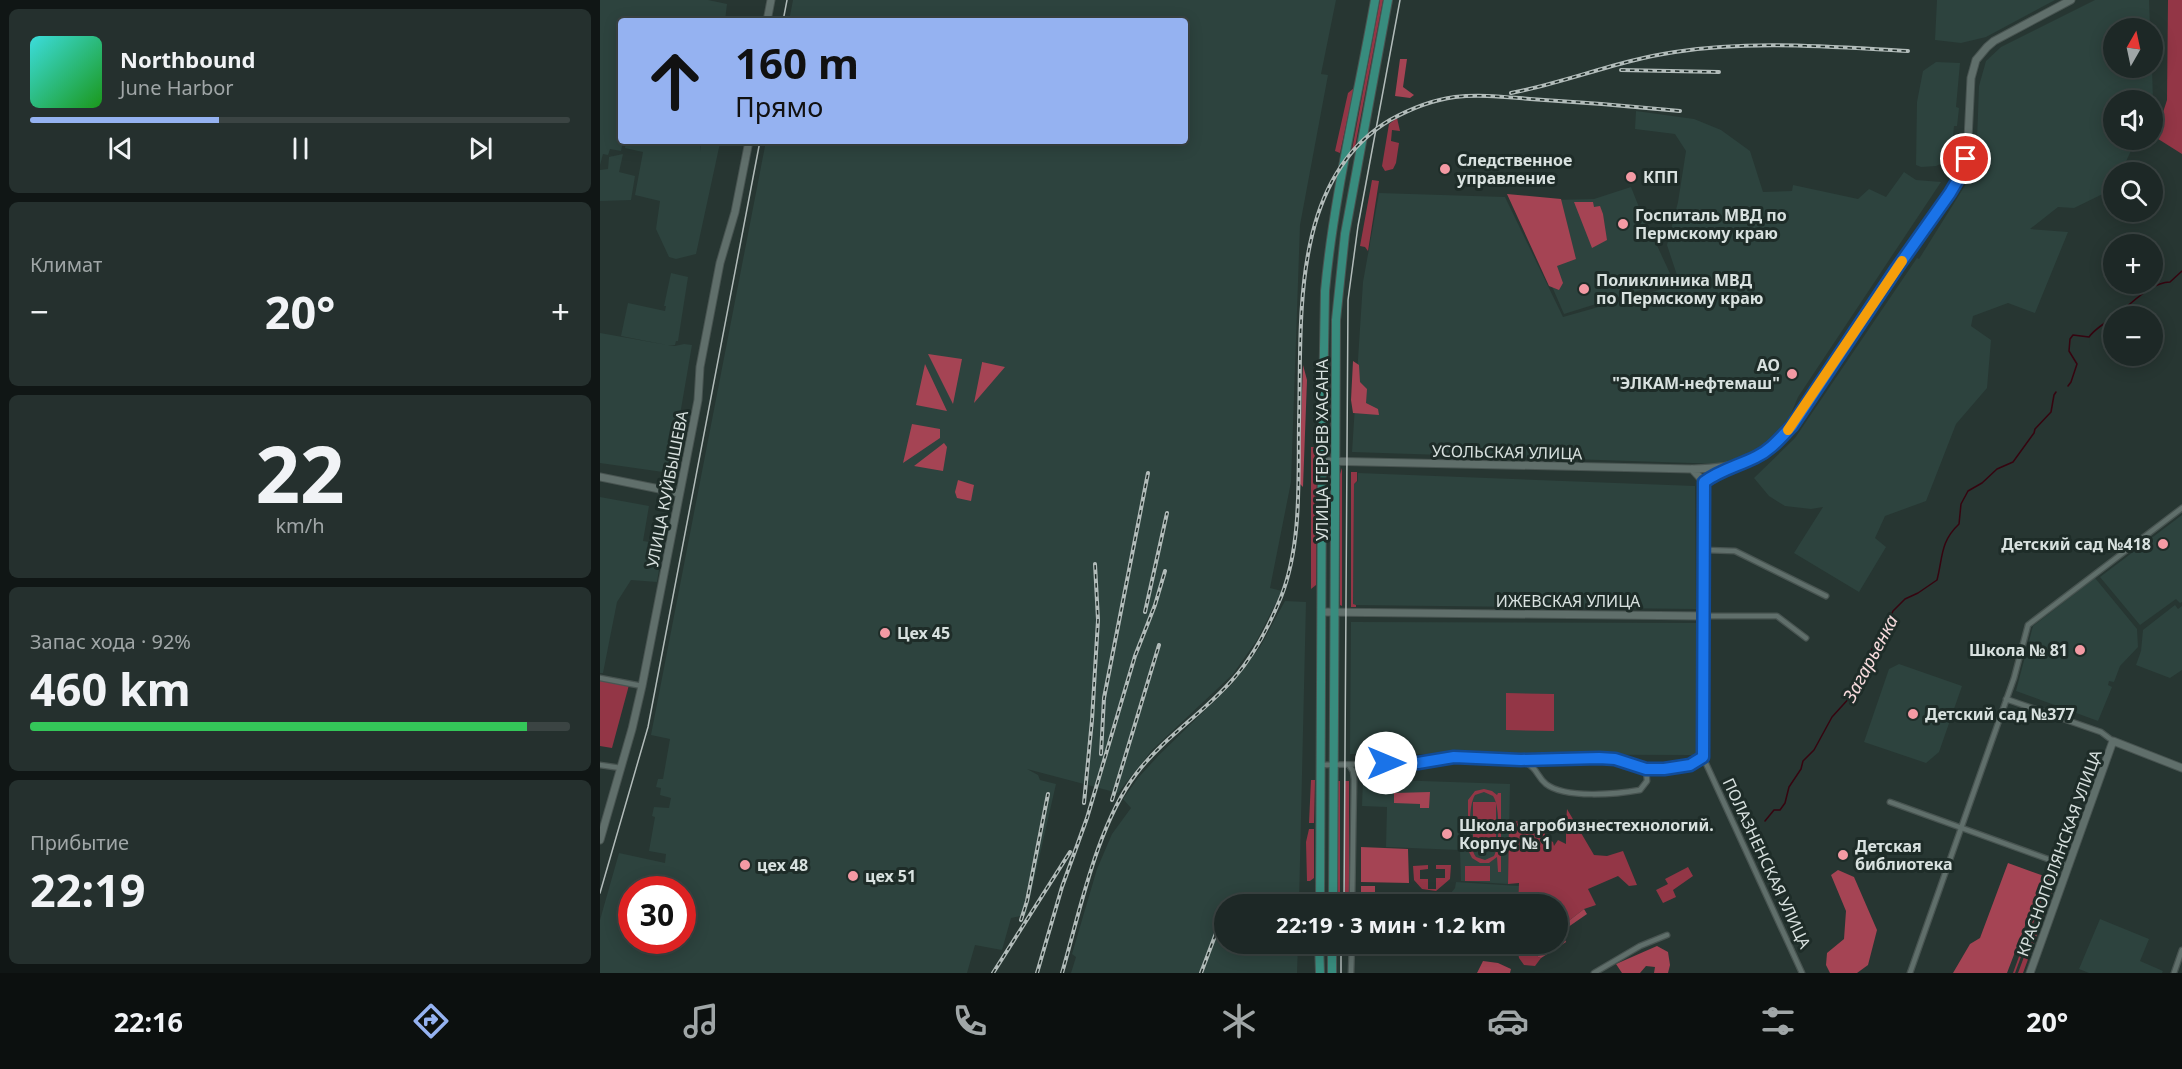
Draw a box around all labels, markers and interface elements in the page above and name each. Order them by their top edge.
north arrow [2103,18,2163,78]
map controls [2103,18,2163,366]
text: 160 m [735,34,859,91]
icon: ahead [636,42,714,120]
text: Northbound [120,44,255,74]
text: June Harbor [120,74,234,101]
text: Прямо [735,88,823,125]
button: sound [2103,90,2163,150]
icon: previous [104,132,137,165]
icon: pause [284,132,317,165]
icon: next [464,132,497,165]
pin [1940,133,1991,184]
icon: arrive [1949,142,1982,175]
place label: Следственное управление [1456,149,1572,189]
marker: Следственное управление [1438,162,1452,176]
button: search [2103,162,2163,222]
place label: КПП [1643,166,1678,188]
marker: КПП [1624,170,1638,184]
place label: Госпиталь МВД по Пермскому краю [1635,204,1787,244]
marker: Госпиталь МВД по Пермскому краю [1616,217,1630,231]
button: + [2103,234,2163,294]
text: Климат [30,251,102,278]
place label: Поликлиника МВД по Пермскому краю [1596,269,1763,309]
text: 20° [265,281,335,342]
marker: Поликлиника МВД по Пермскому краю [1577,282,1591,296]
text: − [30,289,49,334]
text: + [551,289,570,334]
button: − [2103,306,2163,366]
place label: АО "ЭЛКАМ-нефтемаш" [1612,354,1780,394]
street label: УЛИЦА ГЕРОЕВ ХАСАНА [1311,358,1333,541]
marker: АО "ЭЛКАМ-нефтемаш" [1785,367,1799,381]
street label: УЛИЦА КУЙБЫШЕВА [641,408,693,569]
text: 22 [255,420,345,526]
street label: УСОЛЬСКАЯ УЛИЦА [1432,440,1583,464]
text: km/h [275,512,325,539]
place label: Детский сад №418 [2001,533,2151,555]
marker: Детский сад №418 [2156,537,2170,551]
street label: ИЖЕВСКАЯ УЛИЦА [1496,590,1641,612]
water label: Загарьенка [1837,610,1903,707]
place label: Цех 45 [897,622,950,644]
marker: Цех 45 [878,626,892,640]
text: Запас хода · 92% [30,628,191,655]
place label: Школа № 81 [1969,639,2068,661]
marker: Школа № 81 [2073,643,2087,657]
text: 460 km [30,658,191,719]
place label: Детский сад №377 [1925,703,2075,725]
marker: Детский сад №377 [1906,707,1920,721]
position arrow [1354,731,1418,795]
street label: КРАСНОПОЛЯНСКАЯ УЛИЦА [2011,746,2107,959]
street label: ПОЛАЗНЕНСКАЯ УЛИЦА [1718,774,1817,952]
place label: Школа агробизнестехнологий. Корпус № 1 [1459,814,1714,854]
marker: Школа агробизнестехнологий. Корпус № 1 [1440,827,1454,841]
text: Прибытие [30,829,129,856]
place label: Детская библиотека [1855,835,1953,875]
marker: Детская библиотека [1836,848,1850,862]
place label: цех 48 [757,854,808,876]
marker: цех 48 [738,858,752,872]
text: 22:19 [30,859,146,920]
place label: цех 51 [865,865,916,887]
marker: цех 51 [846,869,860,883]
speed limit sign: 30 [618,876,696,954]
text: 22:19 · 3 мин · 1.2 km [1276,909,1506,939]
icon: directions [410,1000,452,1042]
icon: music [680,1000,722,1042]
icon: phone [949,1000,991,1042]
icon: climate [1218,1000,1260,1042]
icon: car [1487,1000,1529,1042]
icon: filters [1757,1000,1799,1042]
text: 22:16 [114,1003,183,1040]
text: 20° [2026,1003,2068,1040]

